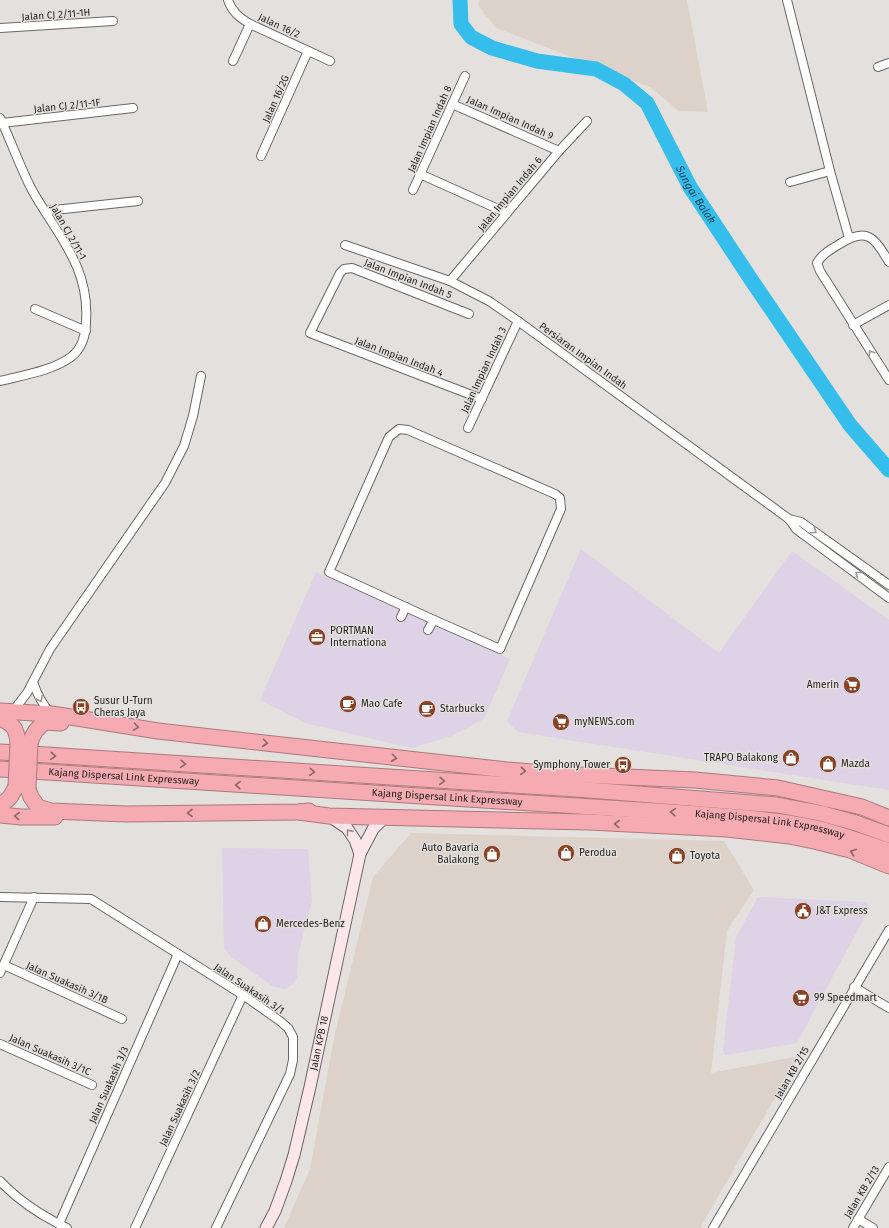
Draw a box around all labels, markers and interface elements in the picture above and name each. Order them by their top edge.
street label: Jalan CJ 2/11-1H [21,7,91,23]
street label: Jalan 16/2 [256,11,302,41]
street label: Jalan 16/2G [260,73,292,125]
street label: Jalan Impian Indah 8 [405,83,455,174]
street label: Jalan Impian Indah 9 [465,94,555,142]
street label: Jalan CJ 2/11-1F [33,97,101,115]
street label: Jalan Impian Indah 6 [475,154,545,234]
water label: Sungai Balak [673,162,719,226]
street label: Jalan CJ 2/11-1 [47,202,89,262]
street label: Jalan Impian Indah 5 [362,257,454,301]
street label: Persiaran Impian Indah [537,320,629,392]
street label: Jalan Impian Indah 3 [459,325,509,415]
street label: Jalan Impian Indah 4 [353,335,445,380]
one-way arrow [868,350,876,357]
one-way arrow [810,526,817,534]
one-way arrow [855,572,862,579]
place label: PORTMAN Internationa [330,625,386,649]
office icon: PORTMAN Internationa [307,627,327,647]
supermarket icon: Amerin [842,675,862,695]
place label: Amerin [807,679,839,691]
cafe icon: Mao Cafe [338,694,358,714]
one-way arrow [36,695,43,702]
place label: Susur U-Turn Cheras Jaya [94,695,153,719]
bus stop icon: Susur U-Turn Cheras Jaya [71,697,91,717]
place label: Mao Cafe [361,698,402,710]
cafe icon: Starbucks [417,699,437,719]
place label: Starbucks [440,703,485,715]
supermarket icon: myNEWS.com [551,712,571,732]
place label: myNEWS.com [574,716,635,728]
one-way arrow [133,722,139,731]
one-way arrow [262,738,268,747]
shop icon: TRAPO Balakong [781,748,801,768]
one-way arrow [50,751,56,760]
place label: TRAPO Balakong [704,752,779,764]
one-way arrow [391,753,397,762]
shop icon: Mazda [818,754,838,774]
bus stop icon: Symphony Tower [613,755,633,775]
place label: Mazda [841,758,870,770]
place label: Symphony Tower [533,759,610,771]
one-way arrow [180,760,186,769]
street label: Kajang Dispersal Link Expressway [48,766,199,788]
one-way arrow [520,767,526,776]
one-way arrow [309,768,315,777]
one-way arrow [439,776,445,785]
one-way arrow [235,780,241,789]
street label: Kajang Dispersal Link Expressway [371,787,523,808]
one-way arrow [670,808,676,817]
street label: Kajang Dispersal Link Expressway [695,808,846,842]
one-way arrow [187,809,193,817]
one-way arrow [14,812,20,821]
one-way arrow [614,819,620,828]
one-way arrow [346,829,353,836]
place label: Auto Bavaria Balakong [422,842,480,866]
shop icon: Perodua [556,843,576,863]
shop icon: Auto Bavaria Balakong [482,844,502,864]
shop icon: Toyota [667,846,687,866]
place label: Perodua [579,847,617,859]
one-way arrow [849,848,856,856]
place label: Toyota [690,850,720,862]
public building icon: J&T Express [793,901,813,921]
place label: J&T Express [816,905,868,917]
shop icon: Mercedes-Benz [253,914,273,934]
place label: Mercedes-Benz [276,918,345,930]
street label: Jalan Suakasih 3/1B [24,960,110,1006]
street label: Jalan Suakasih 3/1 [212,961,286,1017]
supermarket icon: 99 Speedmart [791,988,811,1008]
place label: 99 Speedmart [814,992,877,1004]
street label: Jalan KPB 18 [308,1014,331,1072]
street label: Jalan Suakasih 3/1C [8,1032,93,1078]
street label: Jalan Suakasih 3/3 [87,1045,131,1125]
street label: Jalan KB 2/15 [772,1045,812,1101]
street label: Jalan Suakasih 3/2 [157,1068,203,1148]
street label: Jalan KB 2/13 [842,1164,882,1220]

